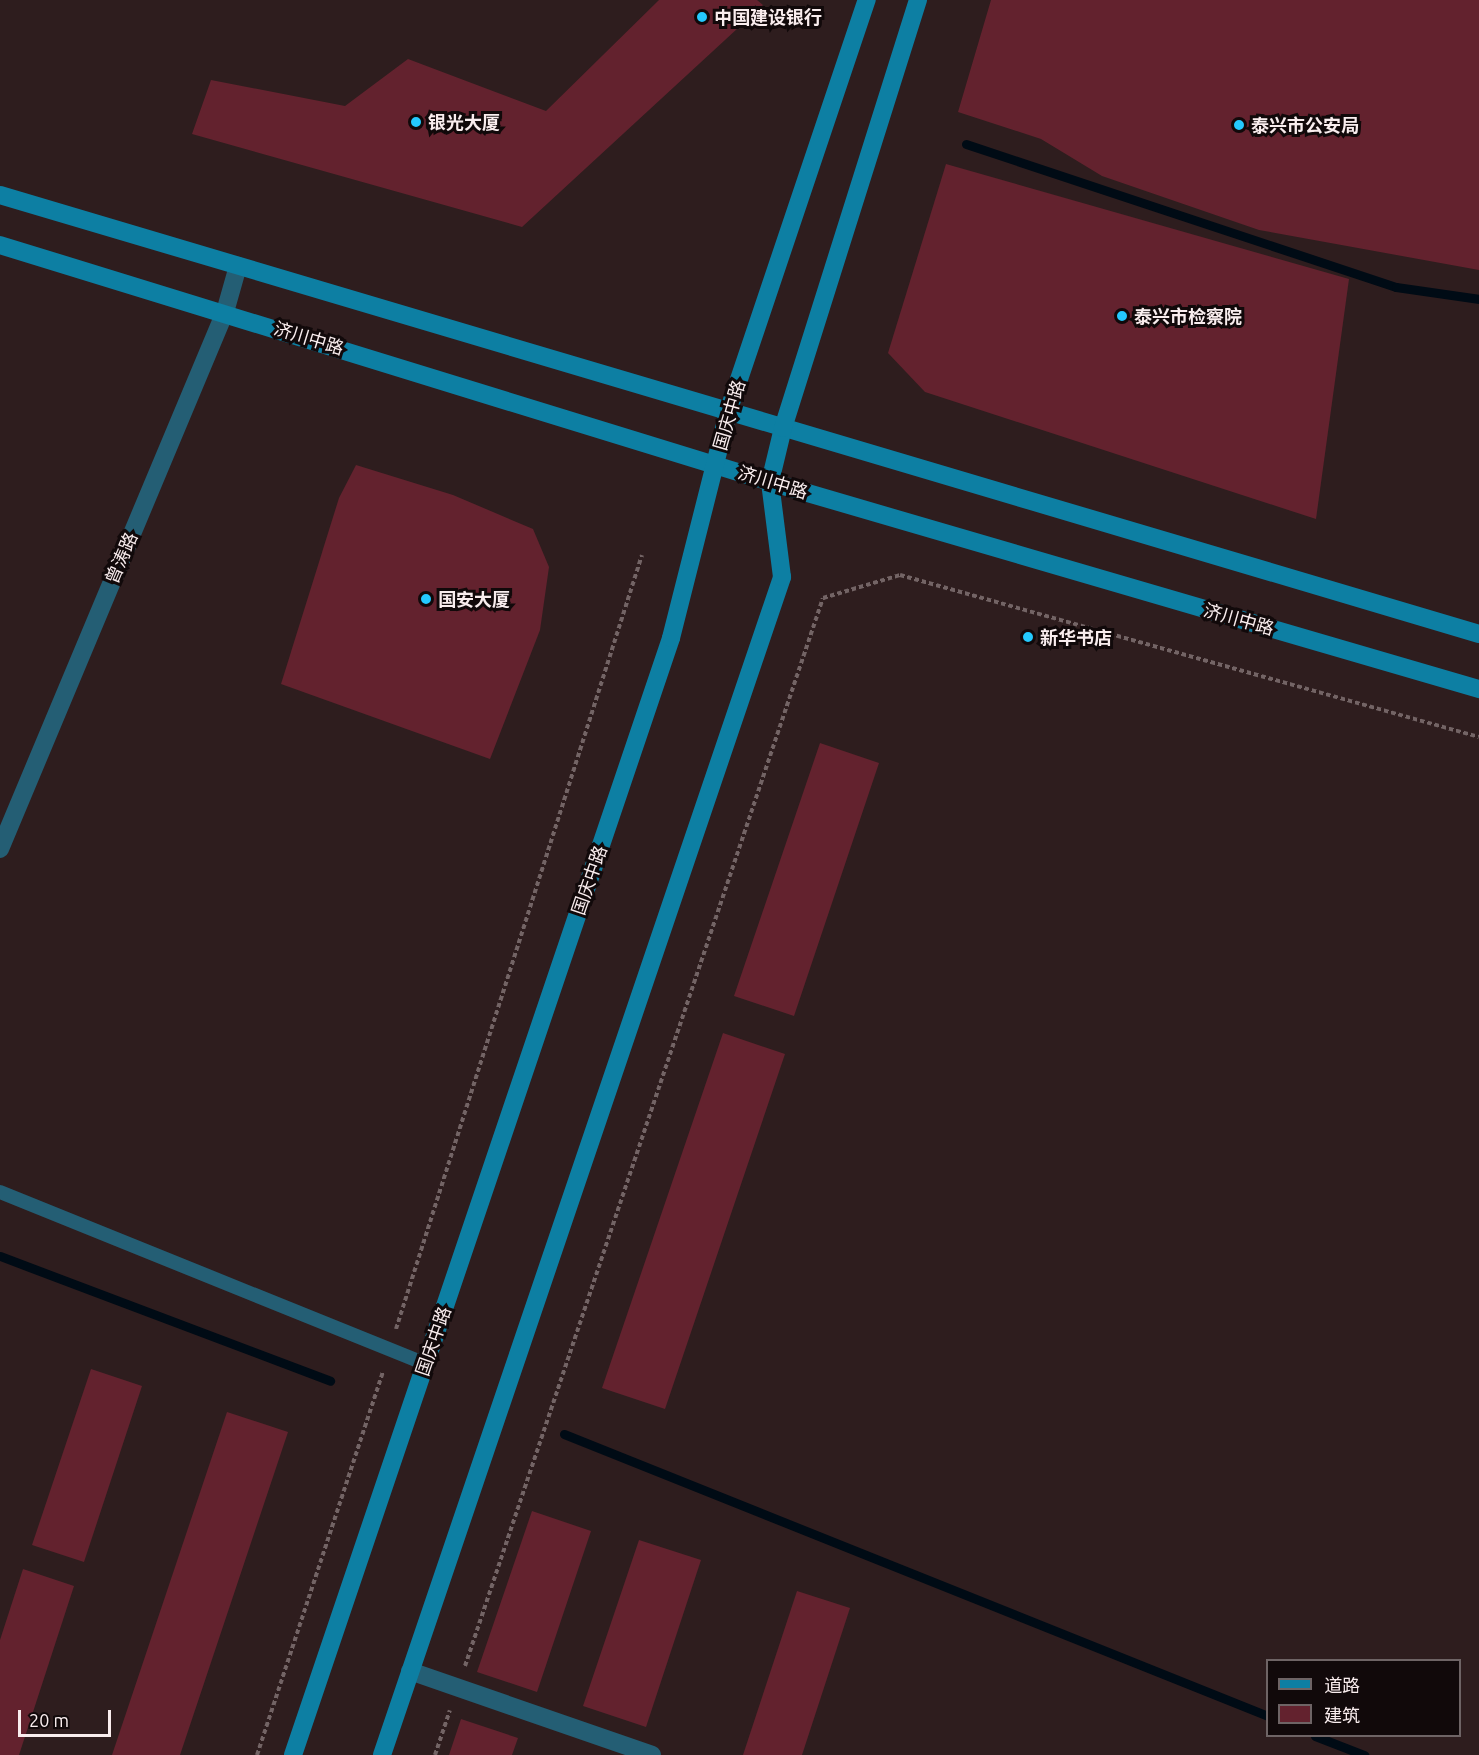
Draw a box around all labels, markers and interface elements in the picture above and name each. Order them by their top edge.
place label: 中国建设银行 [714,6,822,28]
marker: 中国建设银行 [695,10,709,24]
place label: 银光大厦 [428,111,500,133]
place label: 泰兴市公安局 [1251,114,1359,136]
marker: 银光大厦 [409,115,423,129]
marker: 泰兴市公安局 [1232,118,1246,132]
place label: 泰兴市检察院 [1134,305,1242,327]
marker: 泰兴市检察院 [1115,309,1129,323]
street label: 济川中路 [271,317,347,359]
street label: 国庆中路 [709,377,749,453]
street label: 济川中路 [735,461,811,503]
street label: 曾涛路 [101,529,141,587]
place label: 国安大厦 [438,588,510,610]
marker: 国安大厦 [419,592,433,606]
street label: 济川中路 [1201,599,1277,639]
place label: 新华书店 [1040,626,1112,648]
marker: 新华书店 [1021,630,1035,644]
street label: 国庆中路 [567,842,611,918]
street label: 国庆中路 [411,1303,455,1379]
legend [1266,1659,1461,1737]
text: 道路 [1324,1675,1360,1695]
scale bar [21,1698,114,1736]
text: 建筑 [1324,1705,1360,1725]
text: 20 m [29,1710,69,1730]

